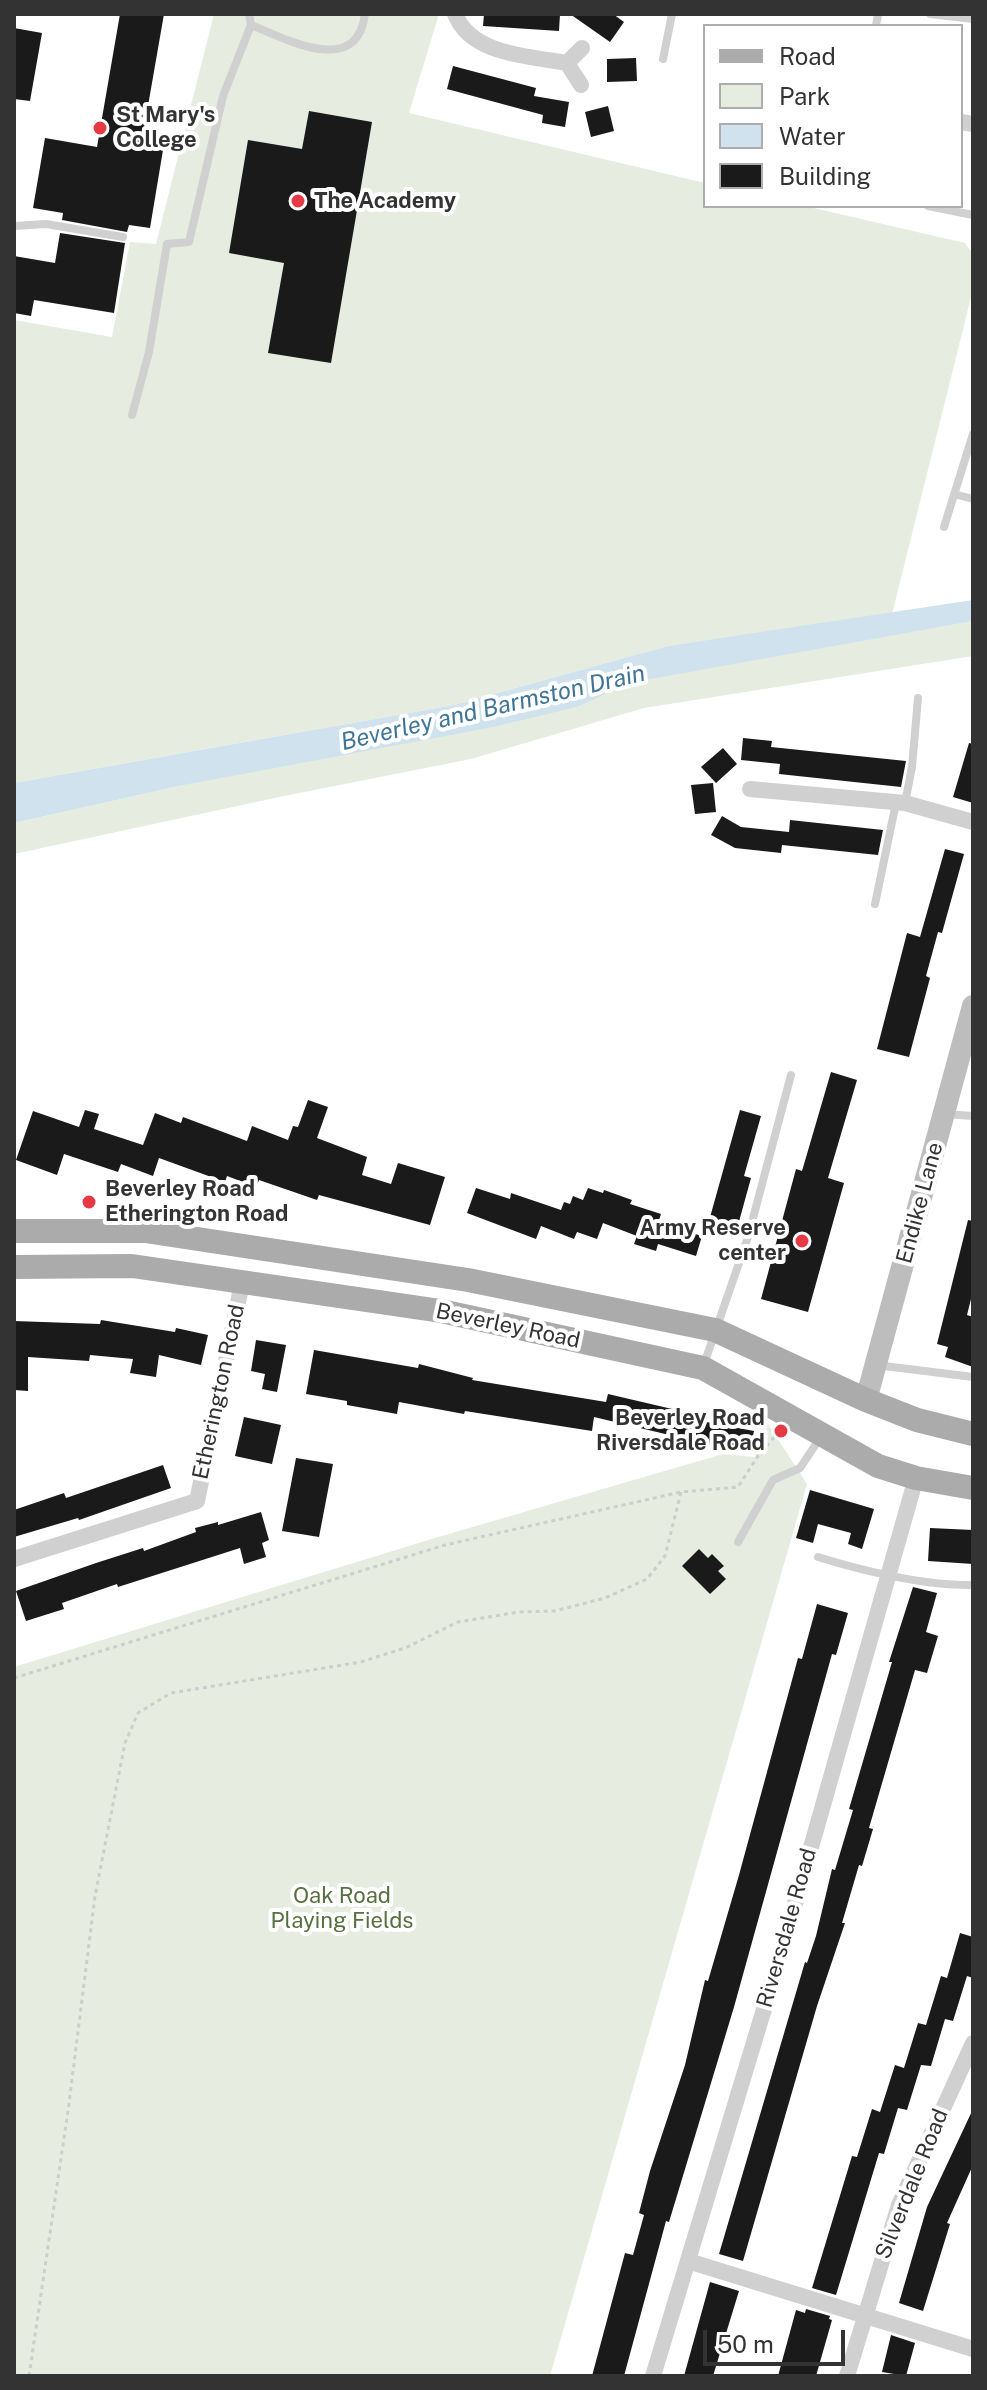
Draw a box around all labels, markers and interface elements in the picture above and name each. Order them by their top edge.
legend [703,24,963,208]
text: Road [779,42,836,70]
text: Park [779,82,830,110]
place label: St Mary's College [116,102,215,154]
marker: St Mary's College [91,119,109,137]
text: Water [779,122,846,150]
text: Building [779,162,871,190]
place label: The Academy [314,188,456,214]
marker: The Academy [289,192,307,210]
water label: Beverley and Barmston Drain [338,659,648,757]
street label: Endike Lane [891,1140,949,1266]
place label: Beverley Road Etherington Road [105,1176,288,1228]
marker: Beverley Road Etherington Road [80,1193,98,1211]
place label: Army Reserve center [639,1215,786,1266]
marker: Army Reserve center [793,1232,811,1250]
street label: Beverley Road [434,1298,582,1354]
street label: Etherington Road [188,1302,250,1482]
place label: Beverley Road Riversdale Road [596,1405,765,1456]
marker: Beverley Road Riversdale Road [772,1422,790,1440]
street label: Riversdale Road [752,1845,822,2011]
park label: Oak Road Playing Fields [271,1883,413,1934]
street label: Silverdale Road [870,2105,954,2263]
scale bar [707,2314,849,2364]
text: 50 m [717,2330,774,2358]

